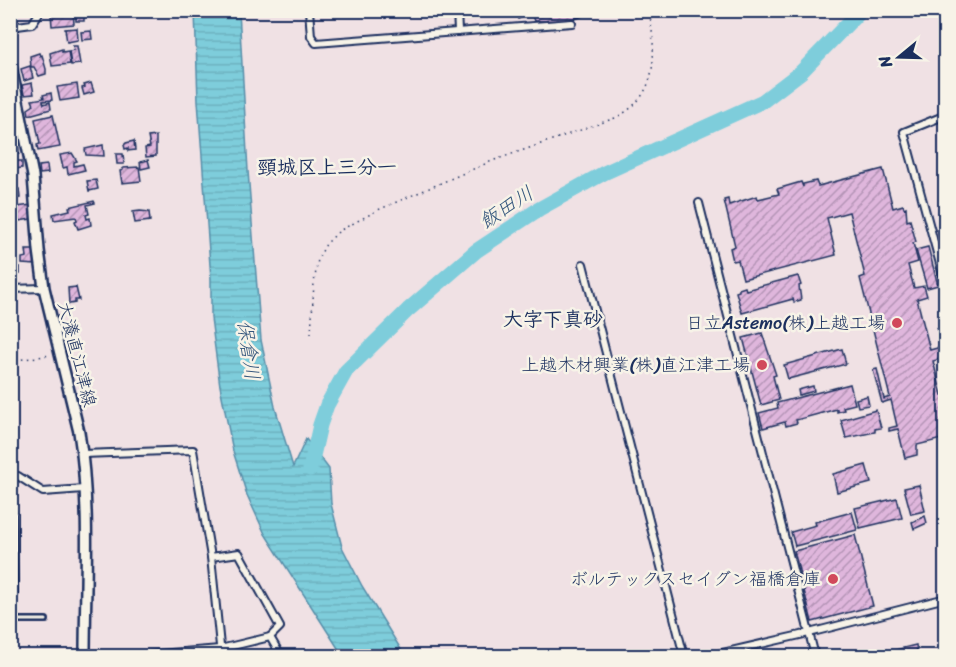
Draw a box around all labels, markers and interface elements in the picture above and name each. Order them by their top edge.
north arrow [869,27,929,87]
text: N [869,51,901,73]
district label: 頸城区上三分一 [257,150,397,185]
water label: 飯田川 [472,176,541,238]
street label: 大瀁直江津線 [48,298,106,410]
district label: 大字下真砂 [503,302,603,337]
place label: 日立Astemo(株)上越工場 [686,307,885,339]
marker: 日立Astemo(株)上越工場 [890,316,904,330]
water label: 保倉川 [227,318,270,382]
place label: 上越木材興業(株)直江津工場 [521,349,750,381]
marker: 上越木材興業(株)直江津工場 [755,358,769,372]
place label: ボルテックスセイグン福橋倉庫 [570,563,821,595]
marker: ボルテックスセイグン福橋倉庫 [826,572,840,586]

